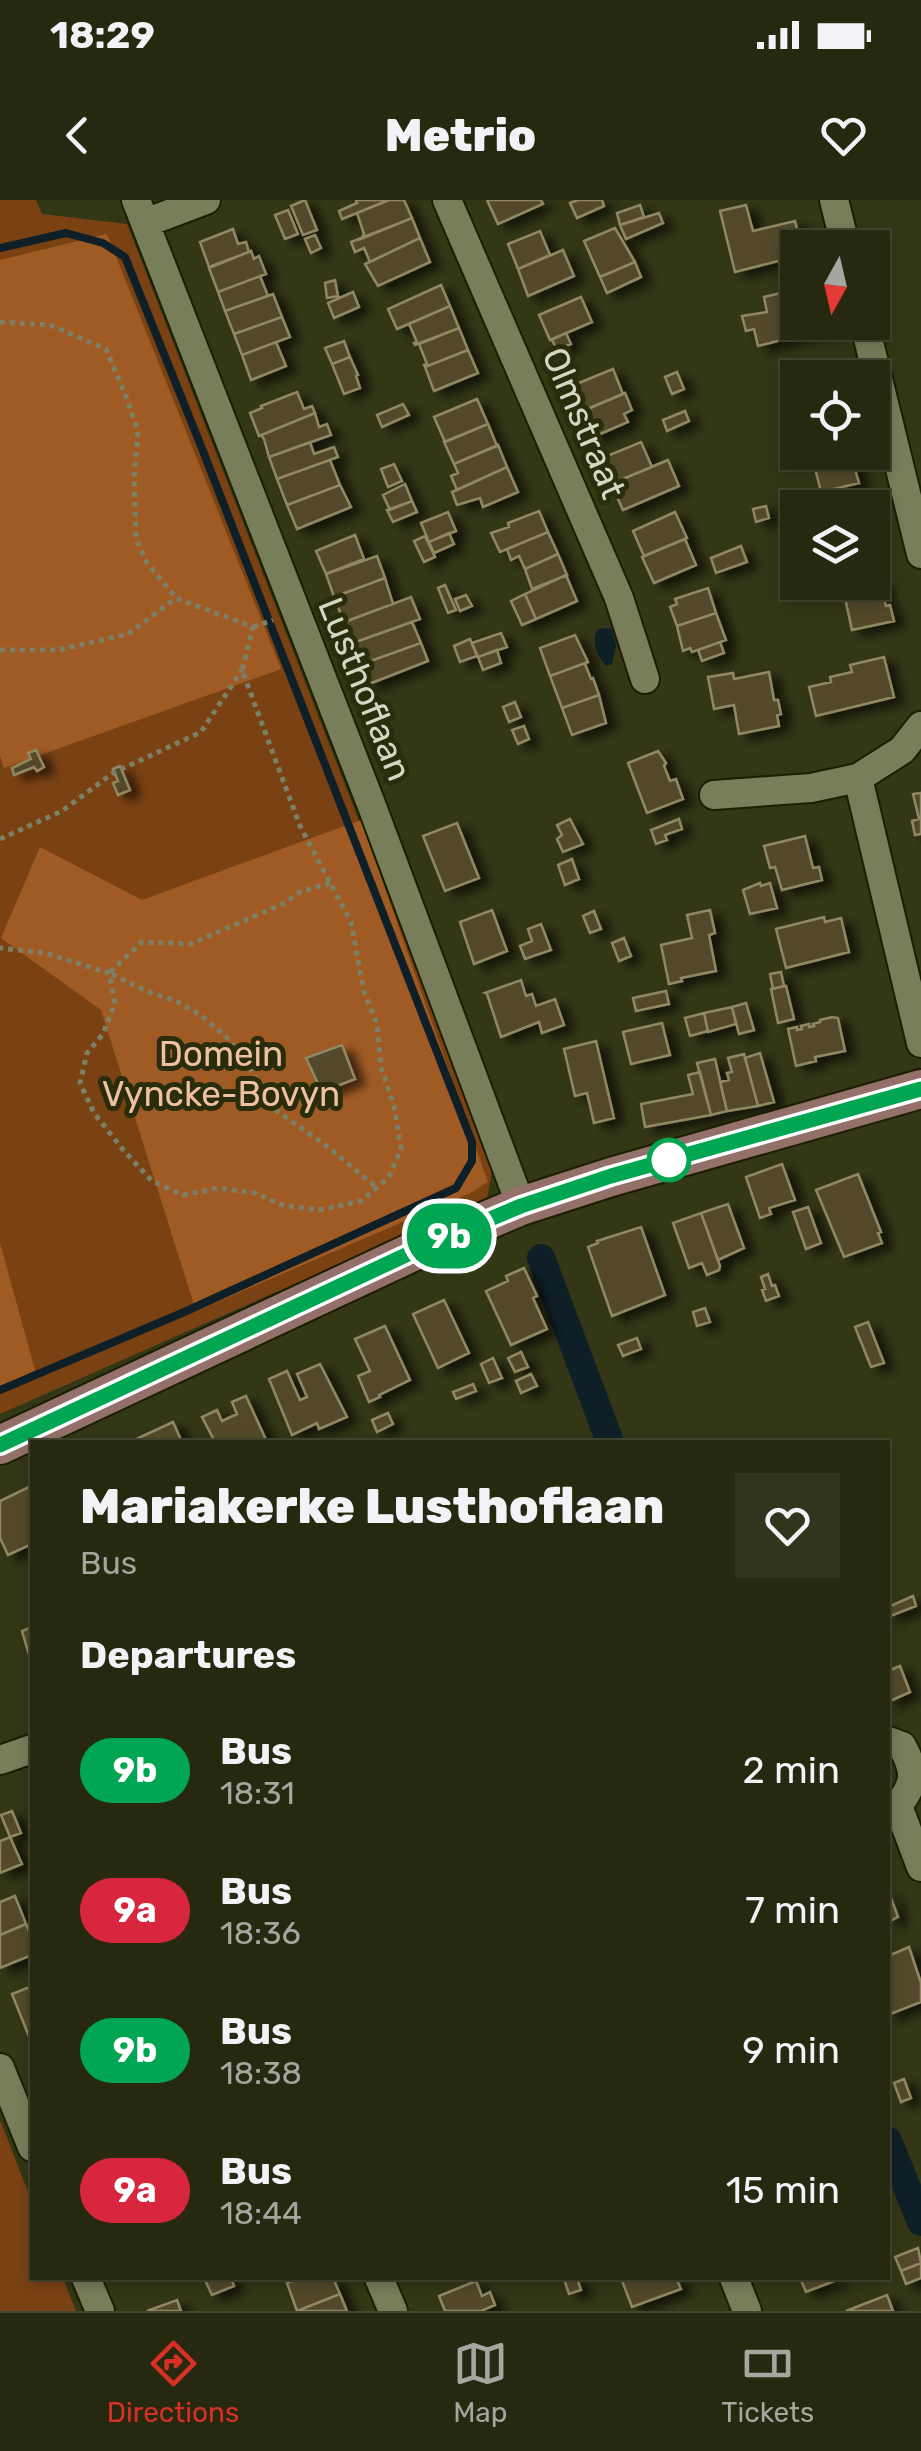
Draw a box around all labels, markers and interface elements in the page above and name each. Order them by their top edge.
text: 18:29 [50,12,155,58]
icon: back [50,108,105,163]
icon: heart [816,108,871,163]
text: Metrio [385,109,536,162]
north arrow [780,230,890,340]
map controls [780,230,890,600]
street label: Olmstraat [533,341,635,505]
button: locate [780,360,890,470]
button: layers [780,490,890,600]
street label: Lusthoflaan [309,591,421,787]
park label: Domein Vyncke-Bovyn [102,1033,340,1115]
unlabelled marker [648,1139,690,1181]
line badge: 9b [404,1204,494,1268]
text: 9b [427,1215,471,1257]
button: heart [735,1473,840,1578]
text: Mariakerke Lusthoflaan [80,1478,664,1535]
text: Bus [80,1544,137,1582]
text: Departures [80,1632,296,1678]
text: Bus [220,1728,292,1774]
text: 2 min [742,1747,840,1793]
text: 9b [113,1749,157,1791]
text: 18:31 [220,1774,295,1812]
text: Bus [220,1868,292,1914]
text: 7 min [745,1887,840,1933]
text: 9a [113,1889,157,1931]
text: 18:36 [220,1914,301,1952]
text: Bus [220,2008,292,2054]
text: 9 min [742,2027,840,2073]
text: 9b [113,2029,157,2071]
text: 18:38 [220,2054,302,2092]
text: Bus [220,2148,292,2194]
text: 15 min [726,2167,840,2213]
text: 9a [113,2169,157,2211]
text: 18:44 [220,2194,302,2232]
tab: Directions [107,2336,239,2429]
tab: Map [453,2336,508,2429]
tab: Tickets [721,2336,814,2429]

